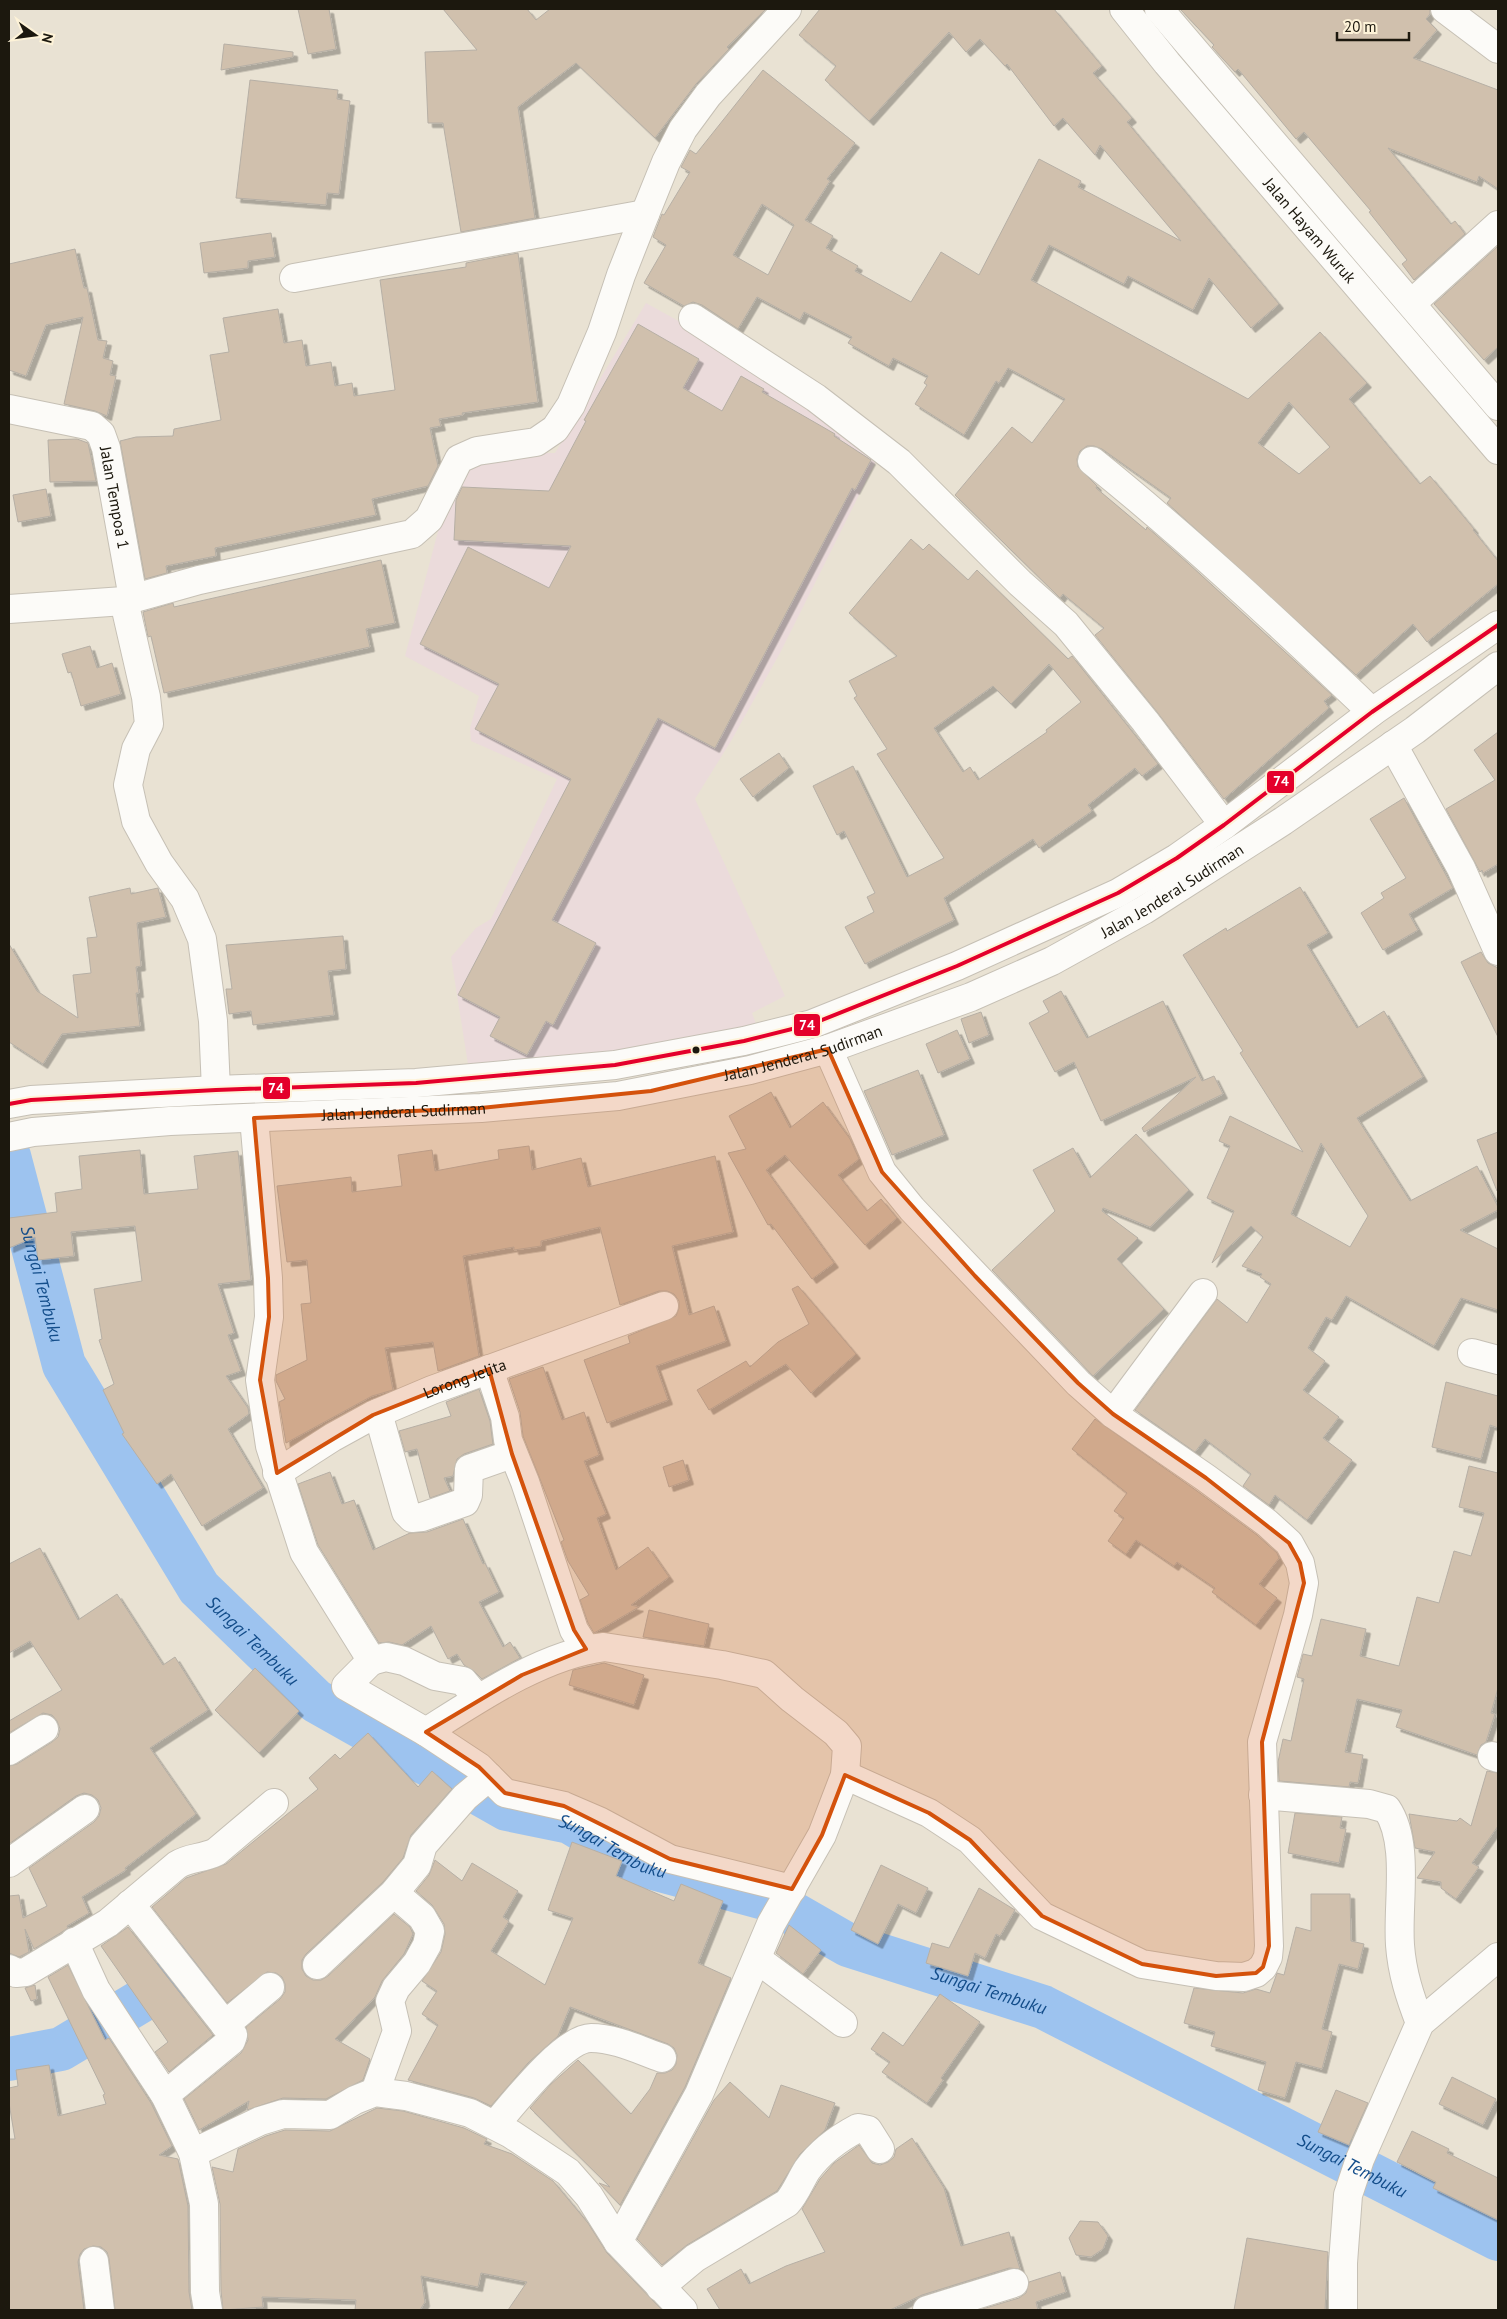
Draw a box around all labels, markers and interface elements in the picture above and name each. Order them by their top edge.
north arrow [10,10,60,60]
scale bar [1337,10,1410,42]
text: 20 m [1344,17,1377,36]
text: N [38,32,57,45]
street label: Jalan Hayam Wuruk [1259,173,1361,287]
street label: Jalan Tempoa 1 [96,444,134,550]
line badge: 74 [1266,770,1295,794]
text: 74 [1273,772,1289,790]
street label: Jalan Jenderal Sudirman [1096,839,1247,943]
line badge: 74 [793,1013,821,1037]
text: 74 [799,1016,815,1034]
street label: Jalan Jenderal Sudirman [721,1020,885,1085]
unlabelled marker [691,1045,701,1055]
line badge: 74 [262,1076,291,1100]
text: 74 [268,1079,284,1097]
street label: Jalan Jenderal Sudirman [320,1098,487,1125]
water label: Sungai Tembuku [16,1223,69,1345]
street label: Lorong Jelita [420,1354,509,1403]
water label: Sungai Tembuku [202,1590,304,1690]
water label: Sungai Tembuku [557,1808,669,1883]
water label: Sungai Tembuku [928,1961,1050,2019]
water label: Sungai Tembuku [1294,2127,1411,2202]

